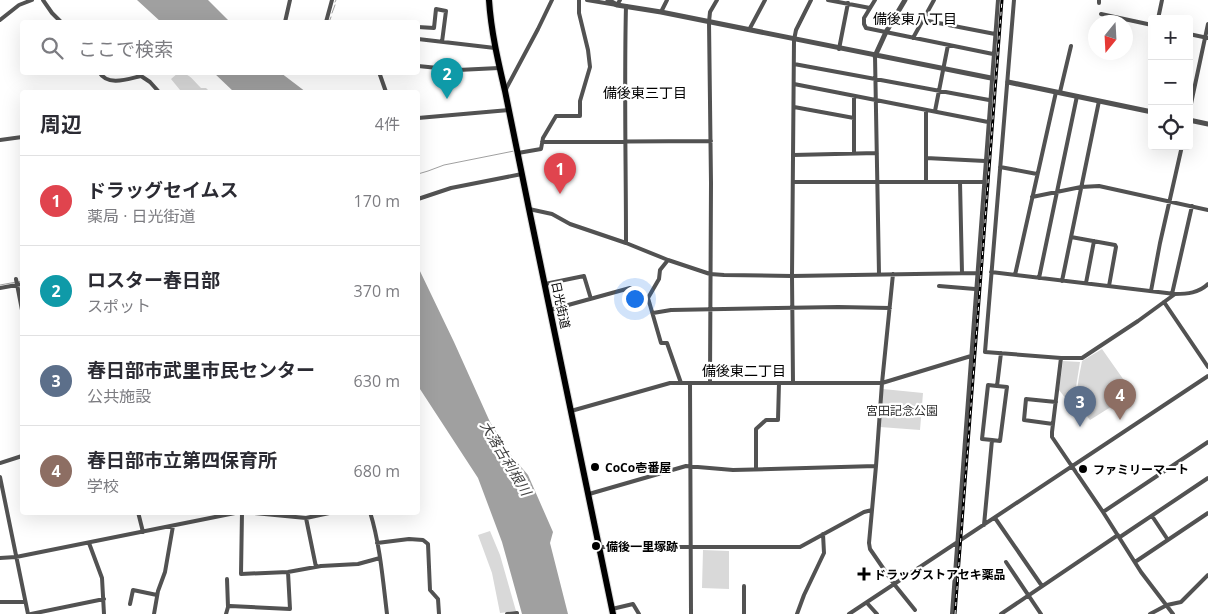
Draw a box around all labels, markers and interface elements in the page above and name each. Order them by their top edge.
district label: 備後東八丁目 [873,9,957,28]
north arrow [1088,15,1133,60]
map controls [1148,15,1193,150]
button: + [1148,15,1193,60]
search box [20,20,420,75]
icon: search [38,34,66,62]
text: ここで検索 [78,36,173,62]
pin: 2 [431,58,463,99]
button: − [1148,60,1193,105]
district label: 備後東三丁目 [603,83,687,102]
button: locate [1148,105,1193,150]
text: 周辺 [40,110,82,138]
text: 4件 [375,113,400,135]
pin: 1 [544,153,576,194]
text: ドラッグセイムス [87,177,239,203]
text: 1 [51,190,61,212]
text: 170 m [354,190,400,212]
text: 薬局 · 日光街道 [87,205,196,227]
text: ロスター春日部 [87,267,220,293]
text: 2 [51,280,61,302]
text: 370 m [354,280,400,302]
street label: 日光街道 [548,280,574,330]
your location [622,286,648,312]
text: スポット [87,295,151,317]
text: 春日部市武里市民センター [87,357,315,383]
district label: 備後東二丁目 [702,361,786,380]
text: 3 [51,370,61,392]
text: 630 m [354,370,400,392]
pin: 4 [1104,379,1136,420]
text: 公共施設 [87,385,151,407]
pin: 3 [1064,386,1096,427]
park label: 宮田記念公園 [866,402,938,419]
water label: 大落古利根川 [476,417,537,501]
text: 春日部市立第四保育所 [87,447,277,473]
place label: CoCo壱番屋 [605,459,671,476]
text: 4 [51,460,61,482]
text: 680 m [354,460,400,482]
marker: CoCo壱番屋 [589,461,601,473]
place label: ファミリーマート [1093,461,1189,478]
marker: ファミリーマート [1077,463,1089,475]
text: 学校 [87,475,119,497]
place label: 備後一里塚跡 [606,538,678,555]
marker: 備後一里塚跡 [590,540,602,552]
place label: ドラッグストアセキ薬品 [874,566,1006,583]
marker: ドラッグストアセキ薬品 [858,568,870,580]

